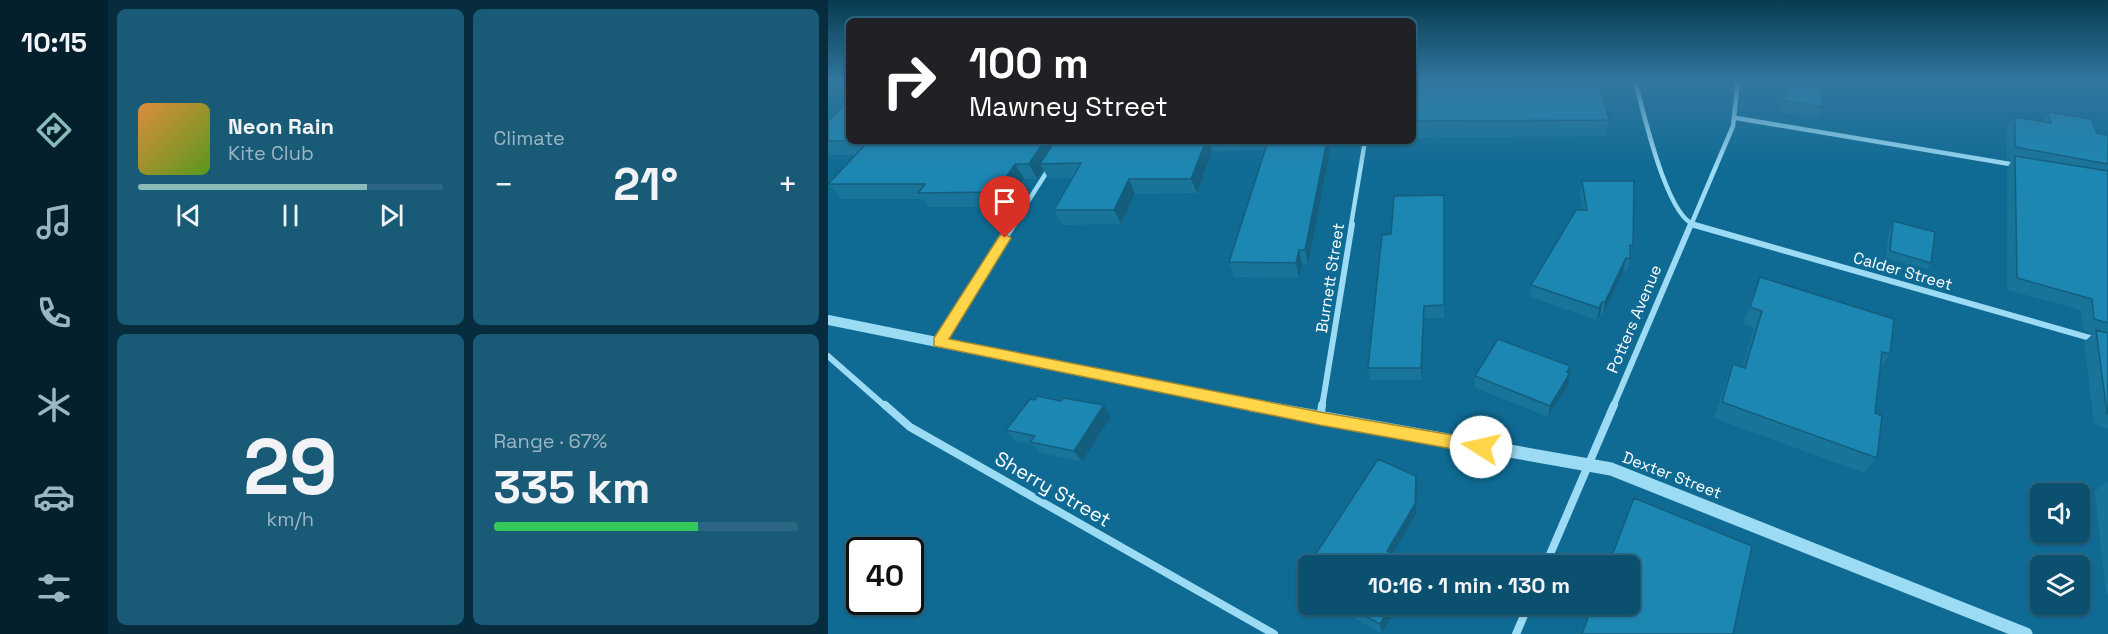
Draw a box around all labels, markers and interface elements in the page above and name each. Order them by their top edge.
text: 10:15 [21,25,87,60]
text: 100 m [969,37,1089,90]
icon: right [870,42,948,120]
text: Mawney Street [969,89,1168,124]
icon: directions [33,109,75,151]
text: Neon Rain [228,112,334,140]
text: Climate [494,125,565,151]
text: Kite Club [228,140,314,166]
text: 21° [613,156,678,213]
text: − [494,164,514,206]
text: + [778,164,798,206]
pin [979,176,1030,238]
icon: arrive [988,185,1021,218]
icon: previous [172,199,205,232]
icon: pause [274,199,307,232]
icon: next [375,199,408,232]
icon: music [33,201,75,243]
street label: Burnett Street [1311,221,1349,335]
street label: Calder Street [1851,247,1955,295]
street label: Potters Avenue [1602,262,1666,376]
icon: phone [33,292,75,334]
icon: climate [33,384,75,426]
position arrow [1449,415,1513,479]
text: 29 [243,417,337,517]
text: Range · 67% [494,428,607,454]
street label: Sherry Street [990,445,1116,533]
street label: Dexter Street [1619,446,1725,504]
text: 335 km [494,459,650,516]
icon: car [33,476,75,518]
map controls [2030,483,2090,615]
button: sound [2030,483,2090,543]
text: km/h [266,506,314,532]
speed limit sign: 40 [846,537,924,615]
button: layers [2030,555,2090,615]
icon: filters [33,567,75,609]
text: 10:16 · 1 min · 130 m [1368,571,1570,599]

